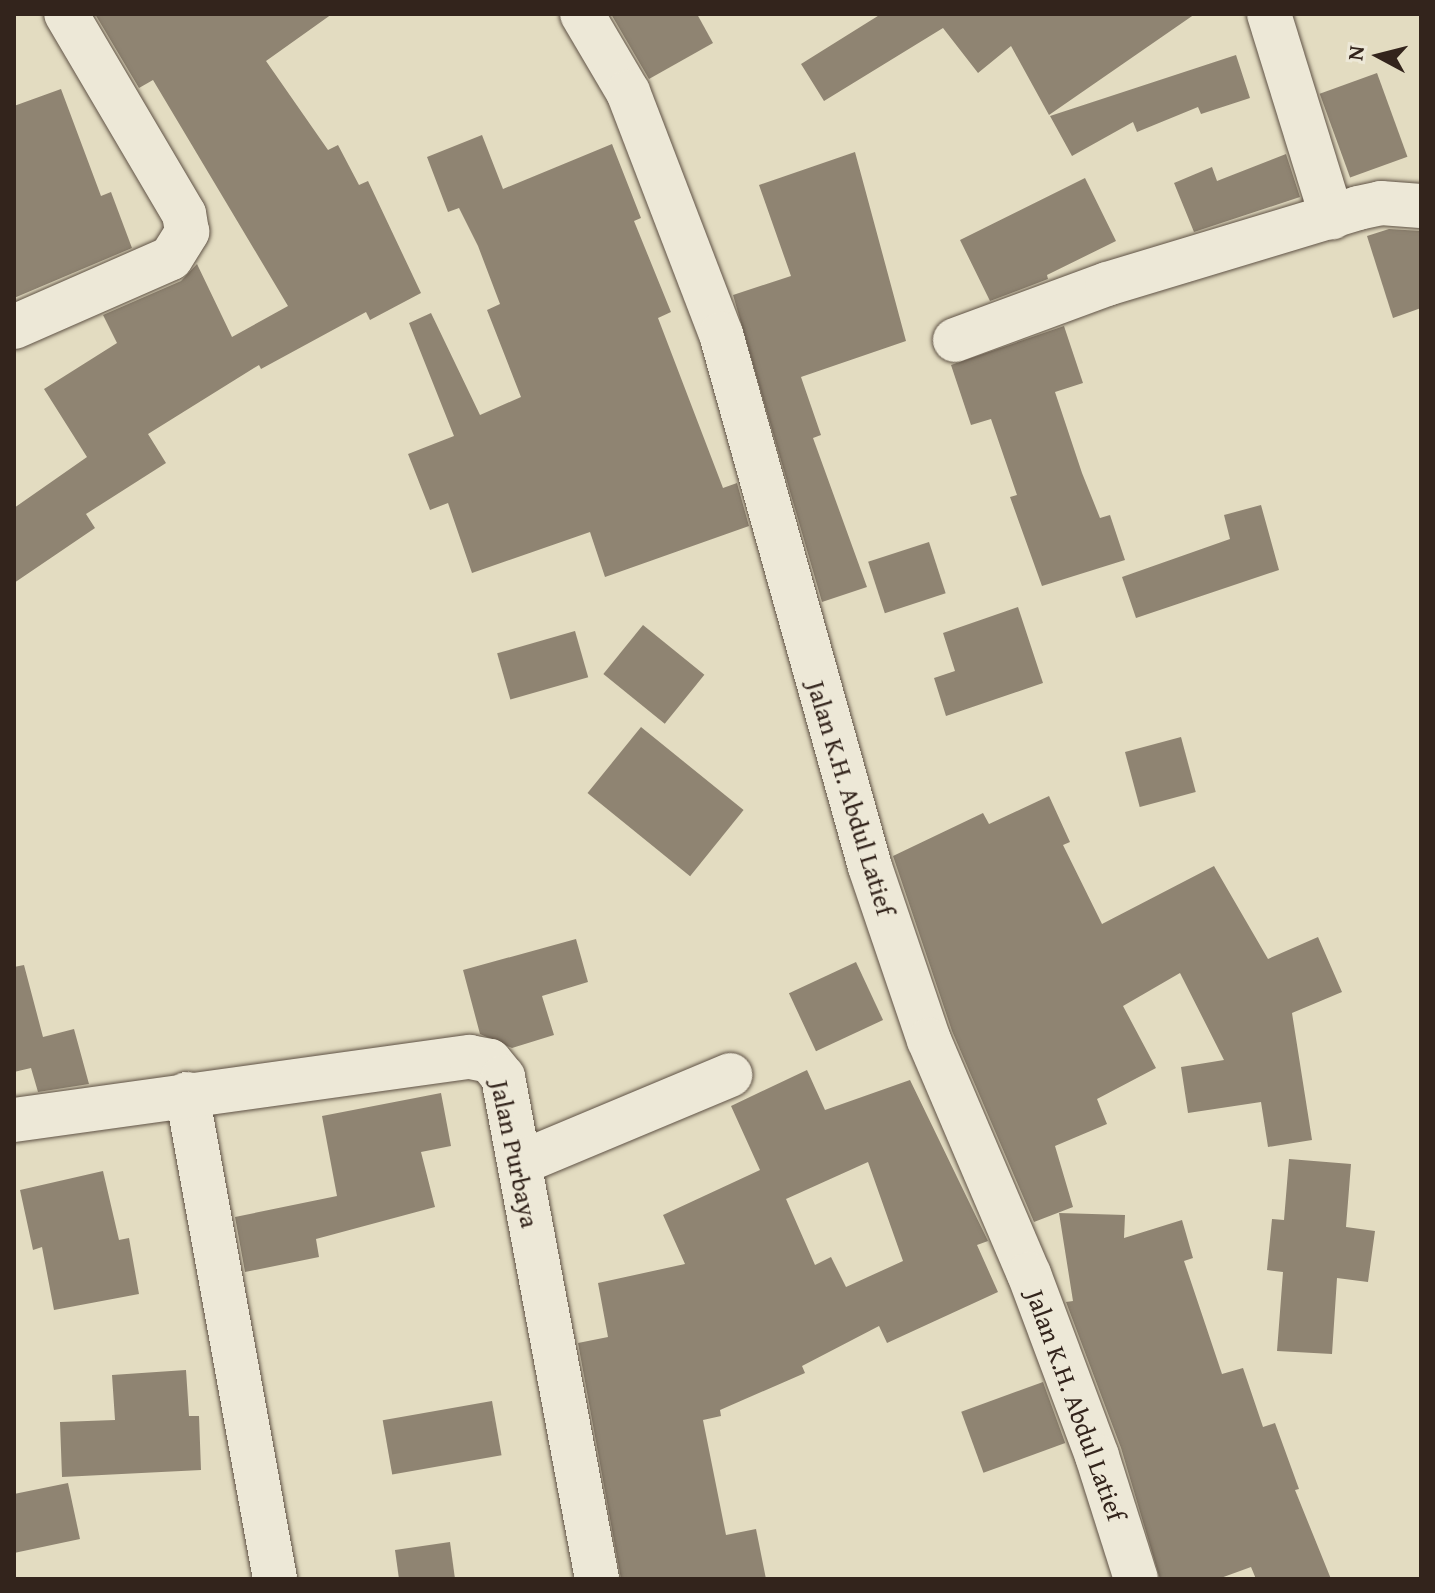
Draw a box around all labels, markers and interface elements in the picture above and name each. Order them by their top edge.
north arrow [1339,16,1419,96]
text: N [1338,44,1372,62]
street label: Jalan K.H. Abdul Latief [800,677,902,919]
street label: Jalan Purbaya [484,1078,546,1230]
street label: Jalan K.H. Abdul Latief [1020,1285,1132,1525]

